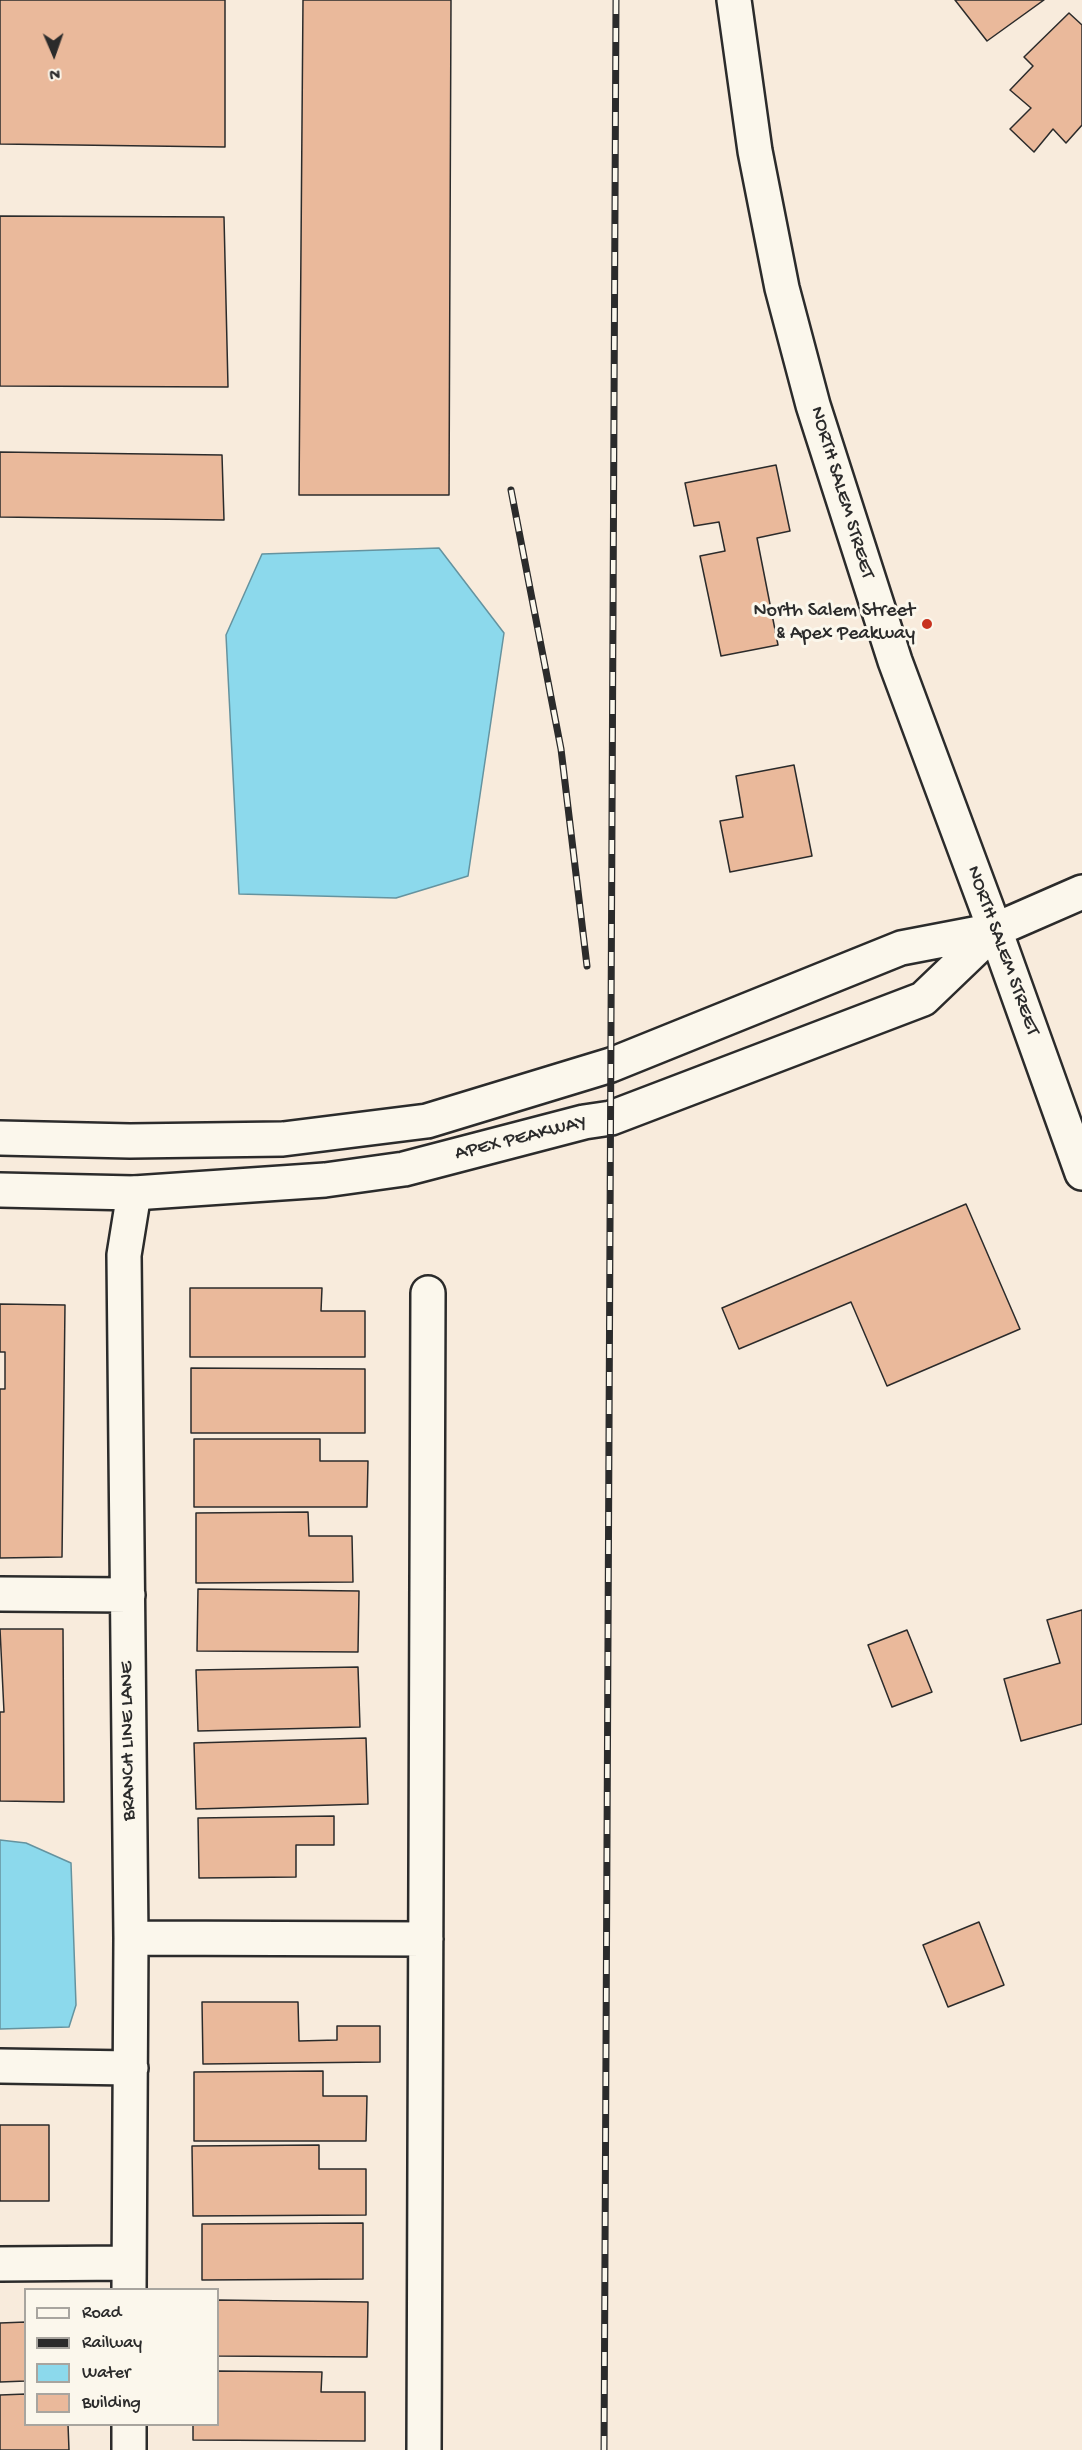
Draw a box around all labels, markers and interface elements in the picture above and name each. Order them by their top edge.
north arrow [24,24,84,84]
text: N [49,63,60,82]
street label: NORTH SALEM STREET [803,404,879,582]
place label: North Salem Street & Apex Peakway [753,600,915,647]
marker: North Salem Street & Apex Peakway [920,617,934,631]
street label: NORTH SALEM STREET [960,863,1044,1039]
street label: APEX PEAKWAY [453,1111,589,1167]
street label: BRANCH LINE LANE [116,1661,142,1821]
legend [24,2288,219,2426]
text: Road [82,2303,121,2324]
text: Railway [82,2333,142,2354]
text: Water [82,2363,130,2384]
text: Building [82,2393,141,2414]

